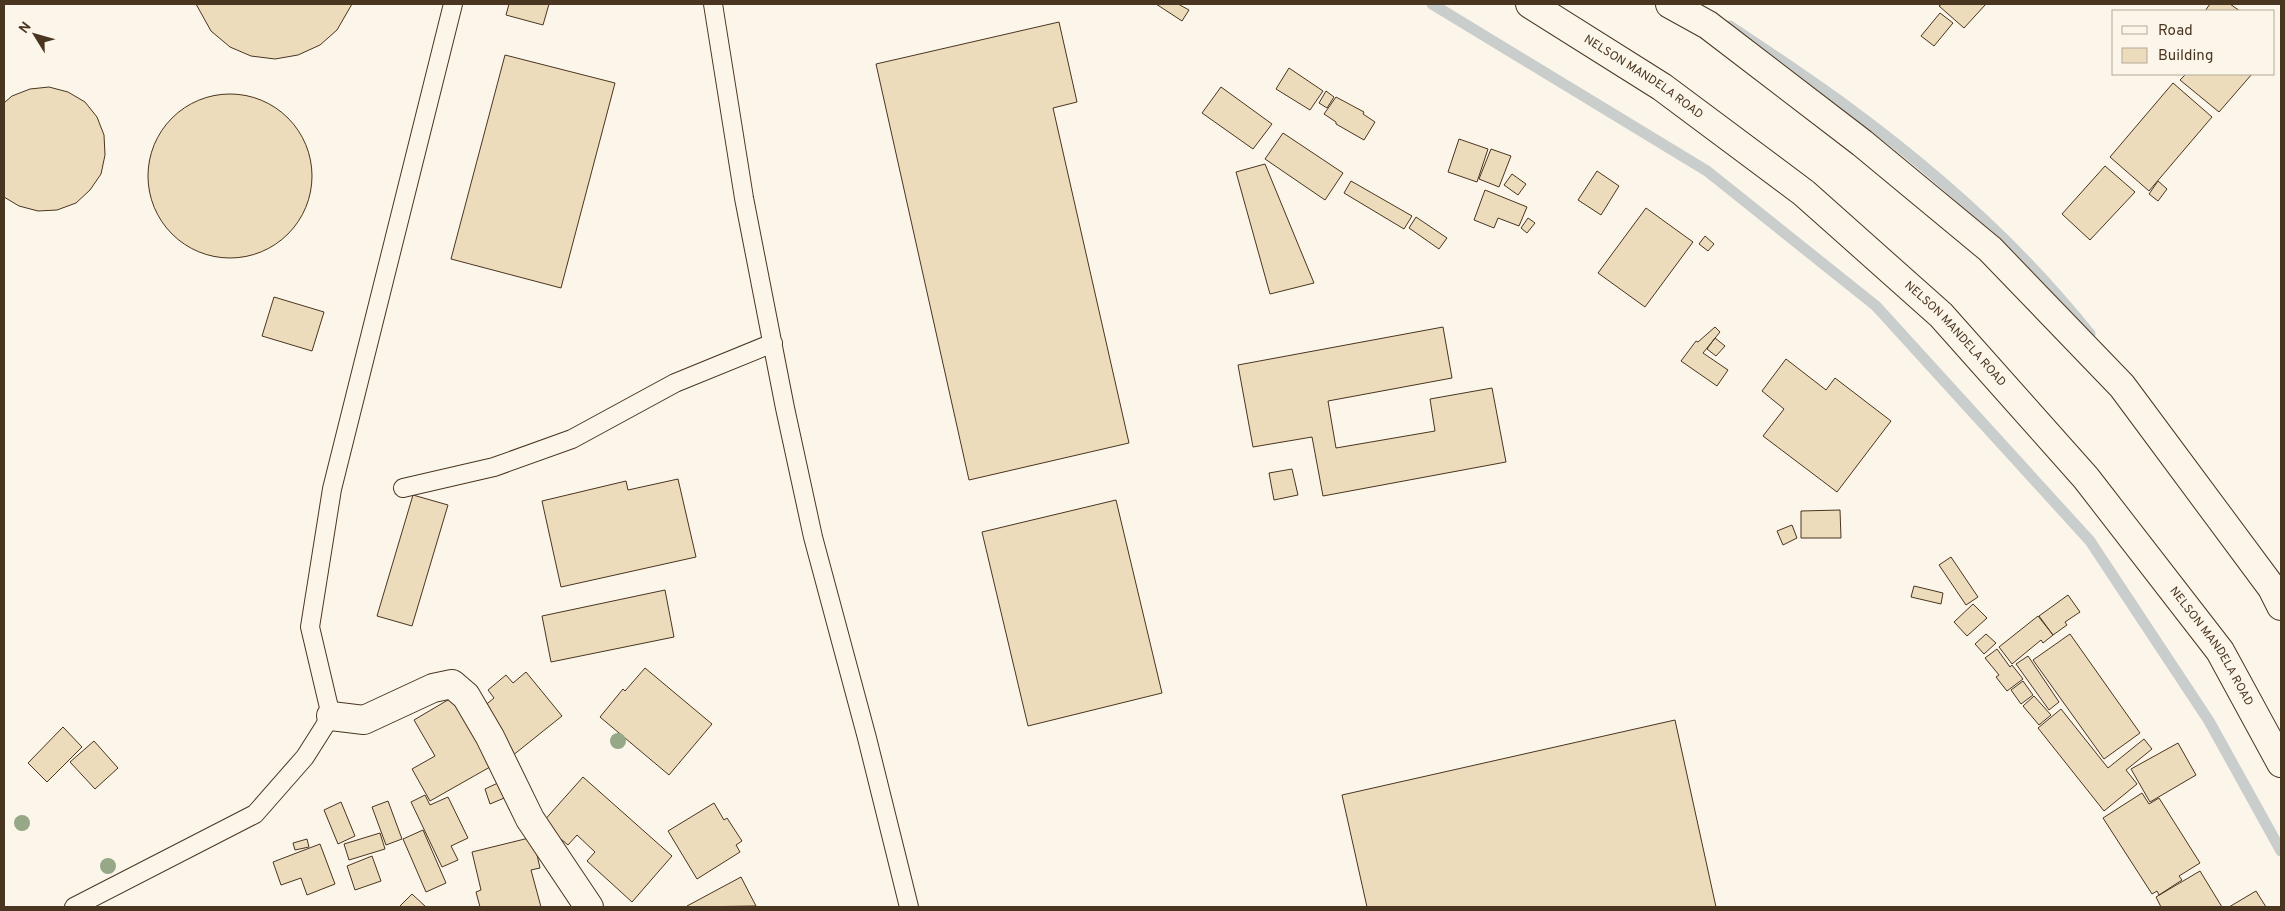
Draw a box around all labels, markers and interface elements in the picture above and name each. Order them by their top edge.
north arrow [10,10,60,60]
legend [2112,10,2275,75]
text: N [16,19,36,37]
text: Road [2158,22,2193,41]
street label: NELSON MANDELA ROAD [1581,32,1706,123]
text: Building [2158,47,2213,66]
street label: NELSON MANDELA ROAD [1901,278,2009,390]
street label: NELSON MANDELA ROAD [2165,584,2256,709]

